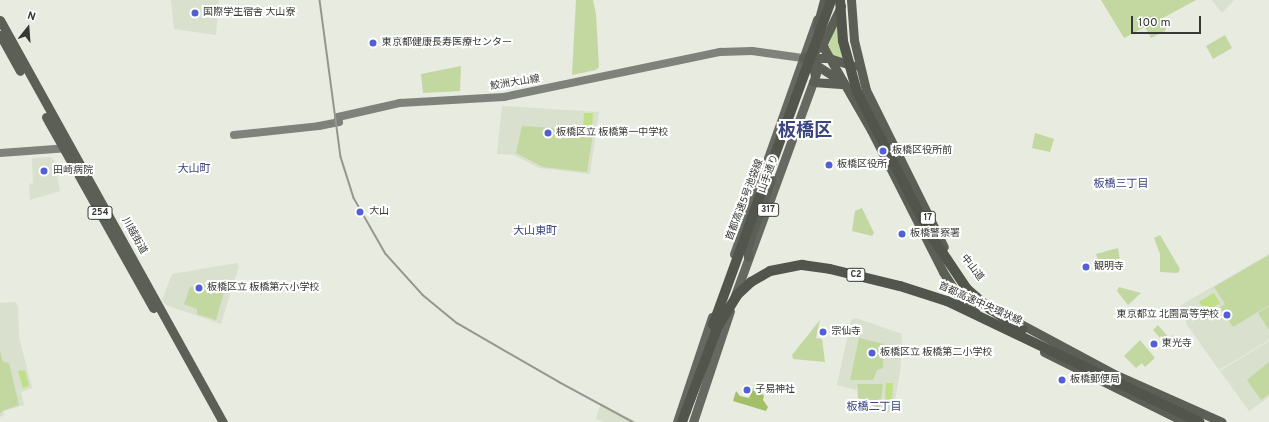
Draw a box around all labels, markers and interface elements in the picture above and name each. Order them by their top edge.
place label: 国際学生宿舎 大山寮 [203,7,295,19]
north arrow [8,8,48,48]
marker: 国際学生宿舎 大山寮 [190,8,200,18]
scale bar [1133,8,1203,34]
text: N [26,9,37,24]
text: 100 m [1138,15,1171,31]
marker: 東京都健康長寿医療センター [367,37,379,49]
place label: 東京都健康長寿医療センター [382,37,512,49]
street label: 鮫洲大山線 [489,73,541,93]
district label: 板橋区 [778,121,832,143]
place label: 板橋区立 板橋第一中学校 [556,127,668,139]
marker: 板橋区立 板橋第一中学校 [543,128,553,138]
marker: 板橋区役所前 [877,145,889,157]
place label: 板橋区役所前 [892,145,952,157]
street label: 山手通り [757,153,781,195]
street label: 首都高速5号池袋線 [724,158,766,242]
place label: 板橋区役所 [837,159,887,171]
marker: 板橋区役所 [824,160,834,170]
district label: 大山町 [178,162,210,176]
marker: 田崎病院 [38,165,50,177]
place label: 田崎病院 [53,165,93,177]
district label: 板橋三丁目 [1094,177,1148,191]
road number: 317 [757,203,779,217]
road number: 254 [87,206,113,220]
marker: 大山 [354,206,366,218]
place label: 大山 [369,206,389,218]
road number: 17 [919,211,937,225]
street label: 川越街道 [119,216,149,256]
district label: 大山東町 [513,224,557,238]
place label: 板橋警察署 [910,228,960,240]
marker: 板橋警察署 [897,229,907,239]
street label: 中山道 [958,252,986,284]
place label: 観明寺 [1094,261,1124,273]
marker: 観明寺 [1081,262,1091,272]
road number: C2 [846,268,866,282]
street label: 首都高速中央環状線 [936,280,1024,328]
place label: 板橋区立 板橋第六小学校 [207,282,319,294]
marker: 板橋区立 板橋第六小学校 [194,283,204,293]
place label: 東京都立 北園高等学校 [1117,309,1219,321]
marker: 東京都立 北園高等学校 [1222,310,1232,320]
place label: 宗仙寺 [831,326,861,338]
marker: 宗仙寺 [818,327,828,337]
place label: 東光寺 [1162,338,1192,350]
marker: 東光寺 [1149,339,1159,349]
place label: 板橋区立 板橋第二小学校 [880,347,992,359]
marker: 板橋区立 板橋第二小学校 [867,348,877,358]
place label: 板橋郵便局 [1070,374,1120,386]
marker: 板橋郵便局 [1057,375,1067,385]
place label: 子易神社 [755,384,795,396]
marker: 子易神社 [742,385,752,395]
district label: 板橋二丁目 [847,400,901,414]

